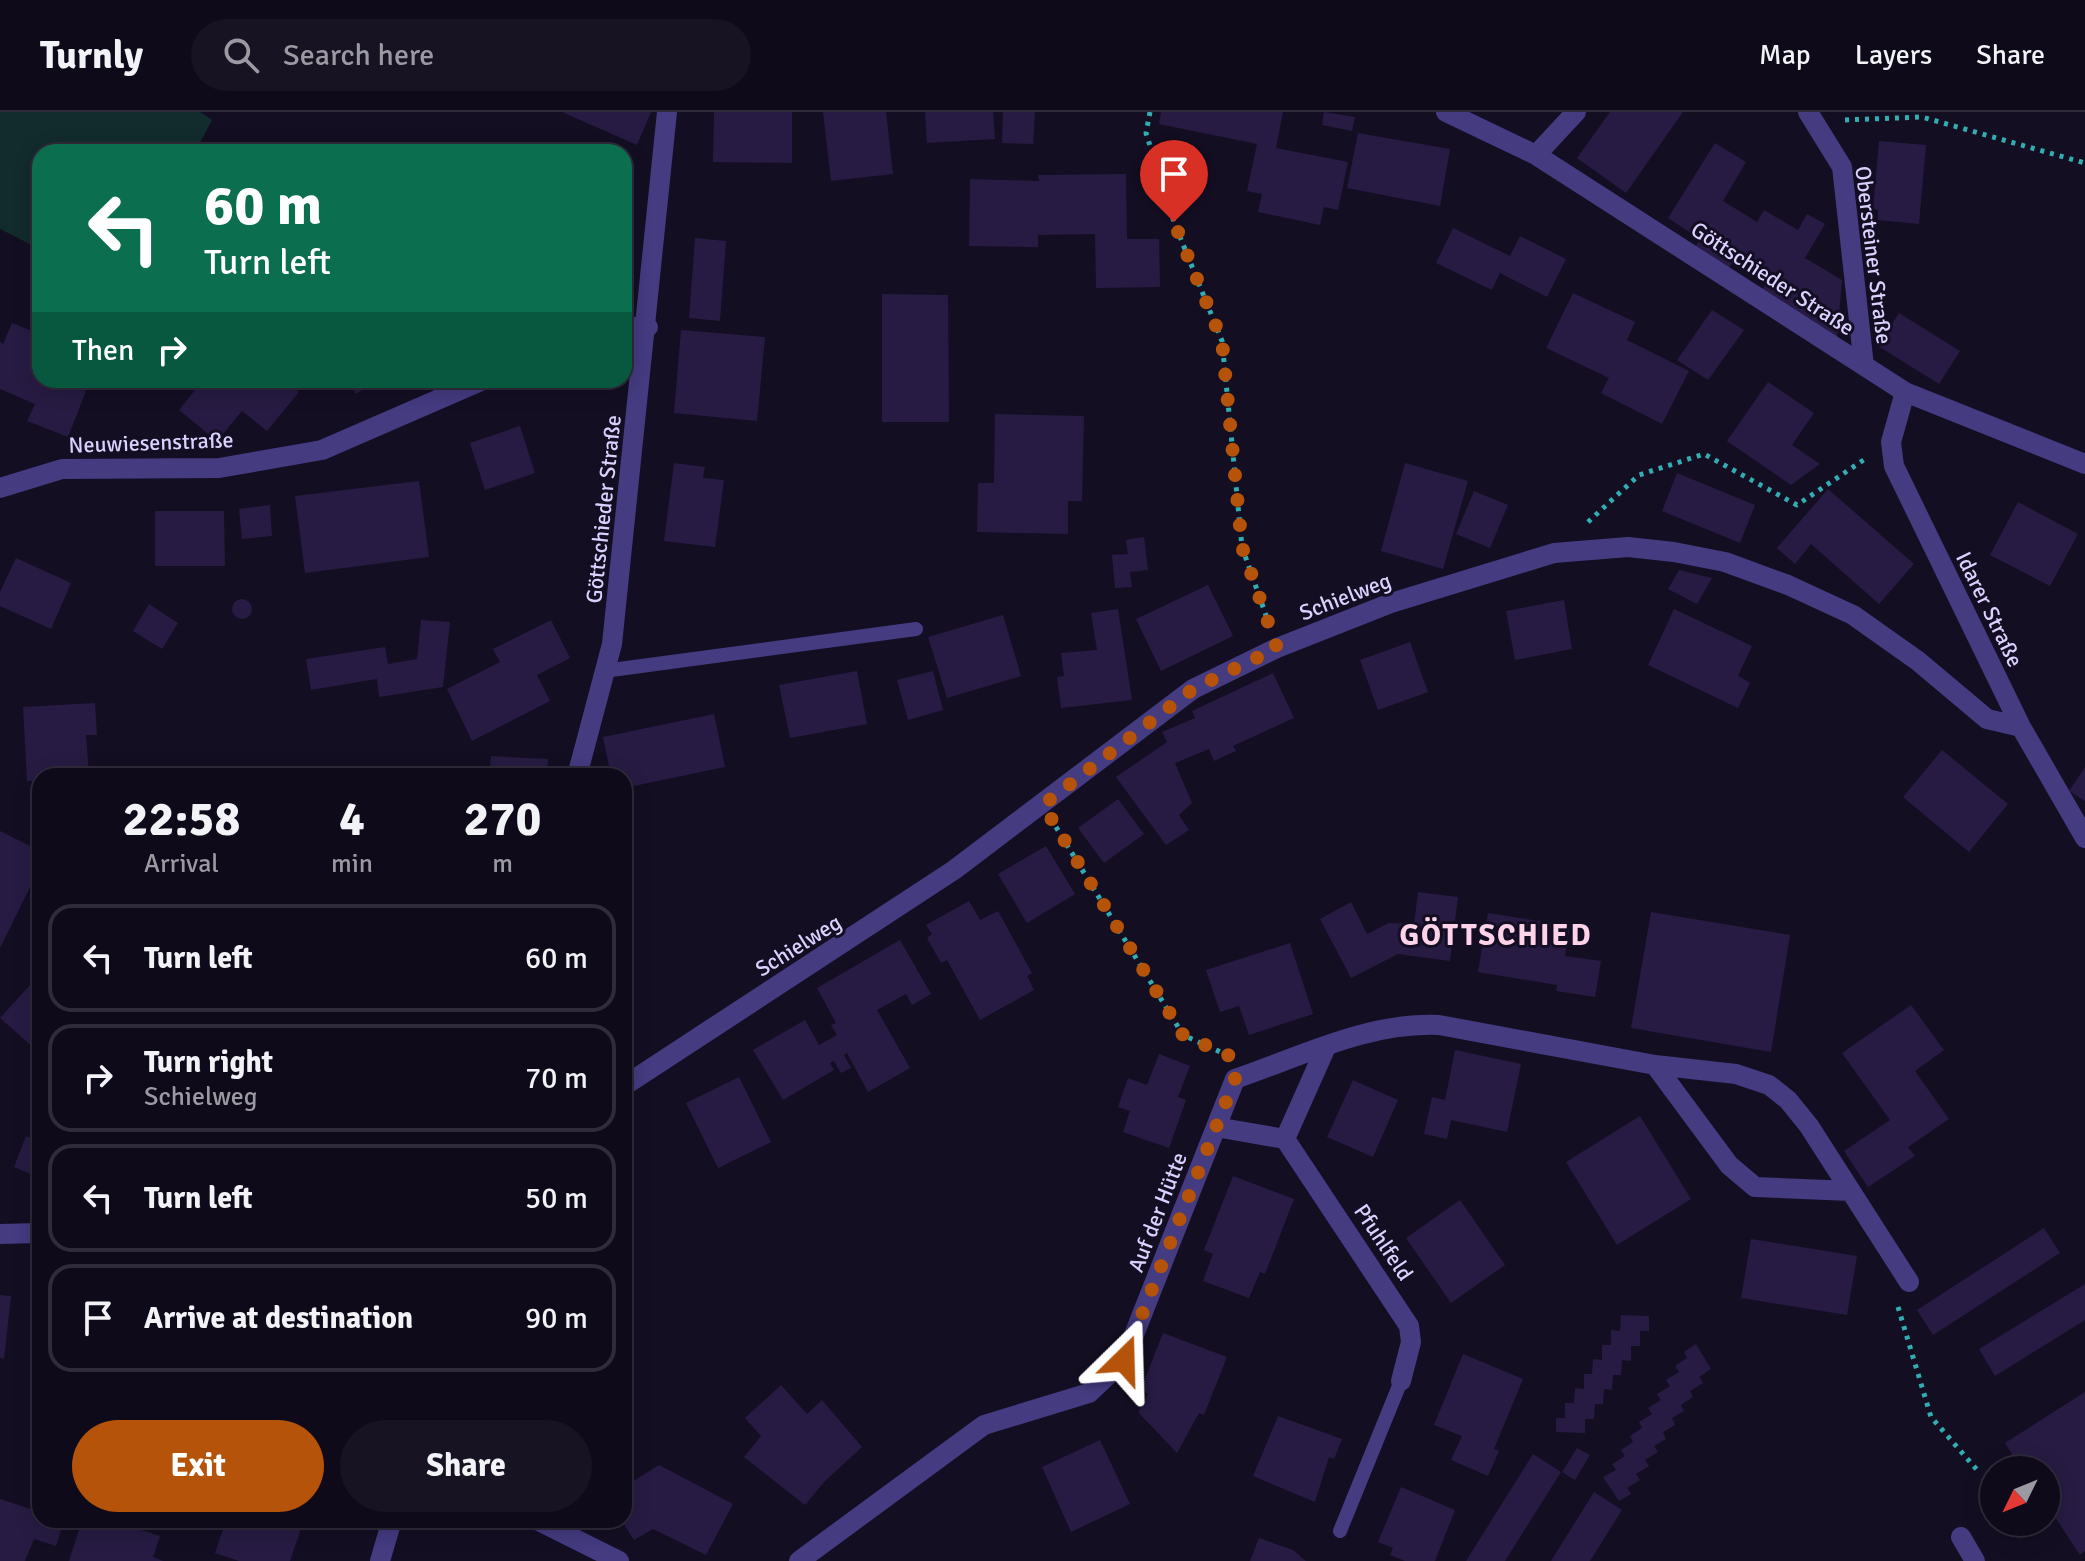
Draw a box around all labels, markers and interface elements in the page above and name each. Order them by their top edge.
search box [191,19,751,91]
text: Turnly [40,32,143,79]
icon: search [219,33,263,77]
text: Search here [283,37,434,74]
text: Map [1759,38,1811,72]
text: Layers [1855,38,1932,72]
text: Share [1976,38,2045,72]
pin [1140,140,1208,222]
icon: arrive [1152,152,1196,196]
street label: Obersteiner Straße [1849,165,1898,346]
text: 60 m [204,171,322,240]
icon: left [72,176,176,280]
street label: Göttschieder Straße [1686,216,1859,341]
text: Turn left [204,240,331,285]
icon: right [150,328,194,372]
text: Then [72,332,134,369]
street label: Göttschieder Straße [580,414,627,605]
street label: Neuwiesenstraße [68,426,234,459]
street label: Idarer Straße [1950,547,2029,671]
street label: Schielweg [1295,567,1395,626]
text: 22:58 [123,790,240,849]
text: 4 [339,790,365,849]
text: 270 [464,790,541,849]
text: Arrival [144,848,219,880]
text: min [331,848,373,880]
text: m [492,848,513,880]
street label: Schielweg [750,909,846,982]
district label: GÖTTSCHIED [1399,917,1593,954]
icon: left [76,936,120,980]
text: Turn left [144,940,253,977]
text: 60 m [525,940,588,977]
text: Turn right [144,1044,273,1081]
icon: right [76,1056,120,1100]
text: 70 m [525,1060,588,1097]
text: Schielweg [144,1081,258,1113]
street label: Auf der Hütte [1122,1148,1193,1276]
icon: left [76,1176,120,1220]
text: Turn left [144,1180,253,1217]
text: 50 m [525,1180,588,1217]
street label: Pfuhlfeld [1348,1199,1419,1286]
icon: arrive [76,1296,120,1340]
text: Arrive at destination [144,1300,413,1337]
text: 90 m [525,1300,588,1337]
position arrow [1082,1318,1166,1402]
button: Exit [72,1420,324,1512]
button: Share [340,1420,592,1512]
north arrow [1980,1456,2060,1536]
map controls [1980,1456,2060,1536]

